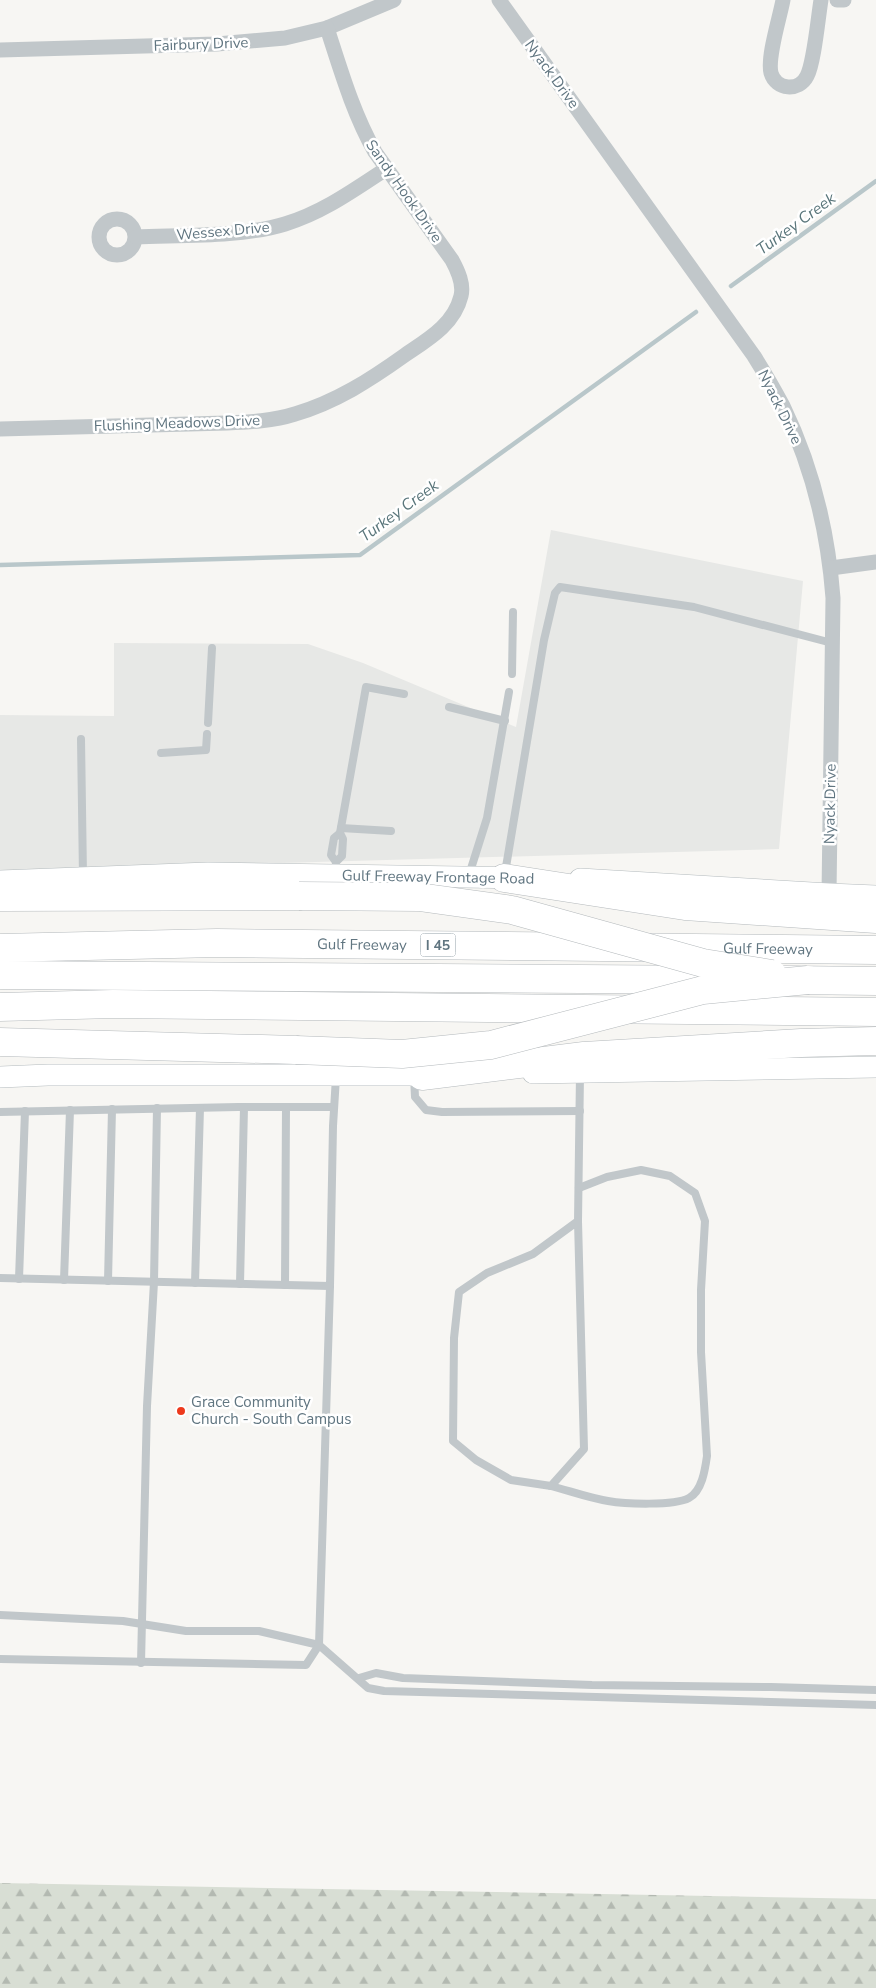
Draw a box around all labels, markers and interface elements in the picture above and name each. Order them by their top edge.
street label: Fairbury Drive [153,32,249,56]
street label: Nyack Drive [520,36,584,112]
street label: Sandy Hook Drive [361,136,447,246]
water label: Turkey Creek [752,187,841,260]
street label: Wessex Drive [176,217,270,245]
street label: Nyack Drive [753,366,807,448]
street label: Flushing Meadows Drive [94,410,260,436]
water label: Turkey Creek [355,474,444,547]
street label: Nyack Drive [819,764,841,844]
street label: Gulf Freeway Frontage Road [342,865,534,889]
street label: Gulf Freeway [317,934,407,955]
road number: I 45 [420,934,456,956]
street label: Gulf Freeway [723,938,813,959]
place label: Grace Community Church - South Campus [191,1392,351,1429]
marker: Grace Community Church - South Campus [175,1405,187,1417]

